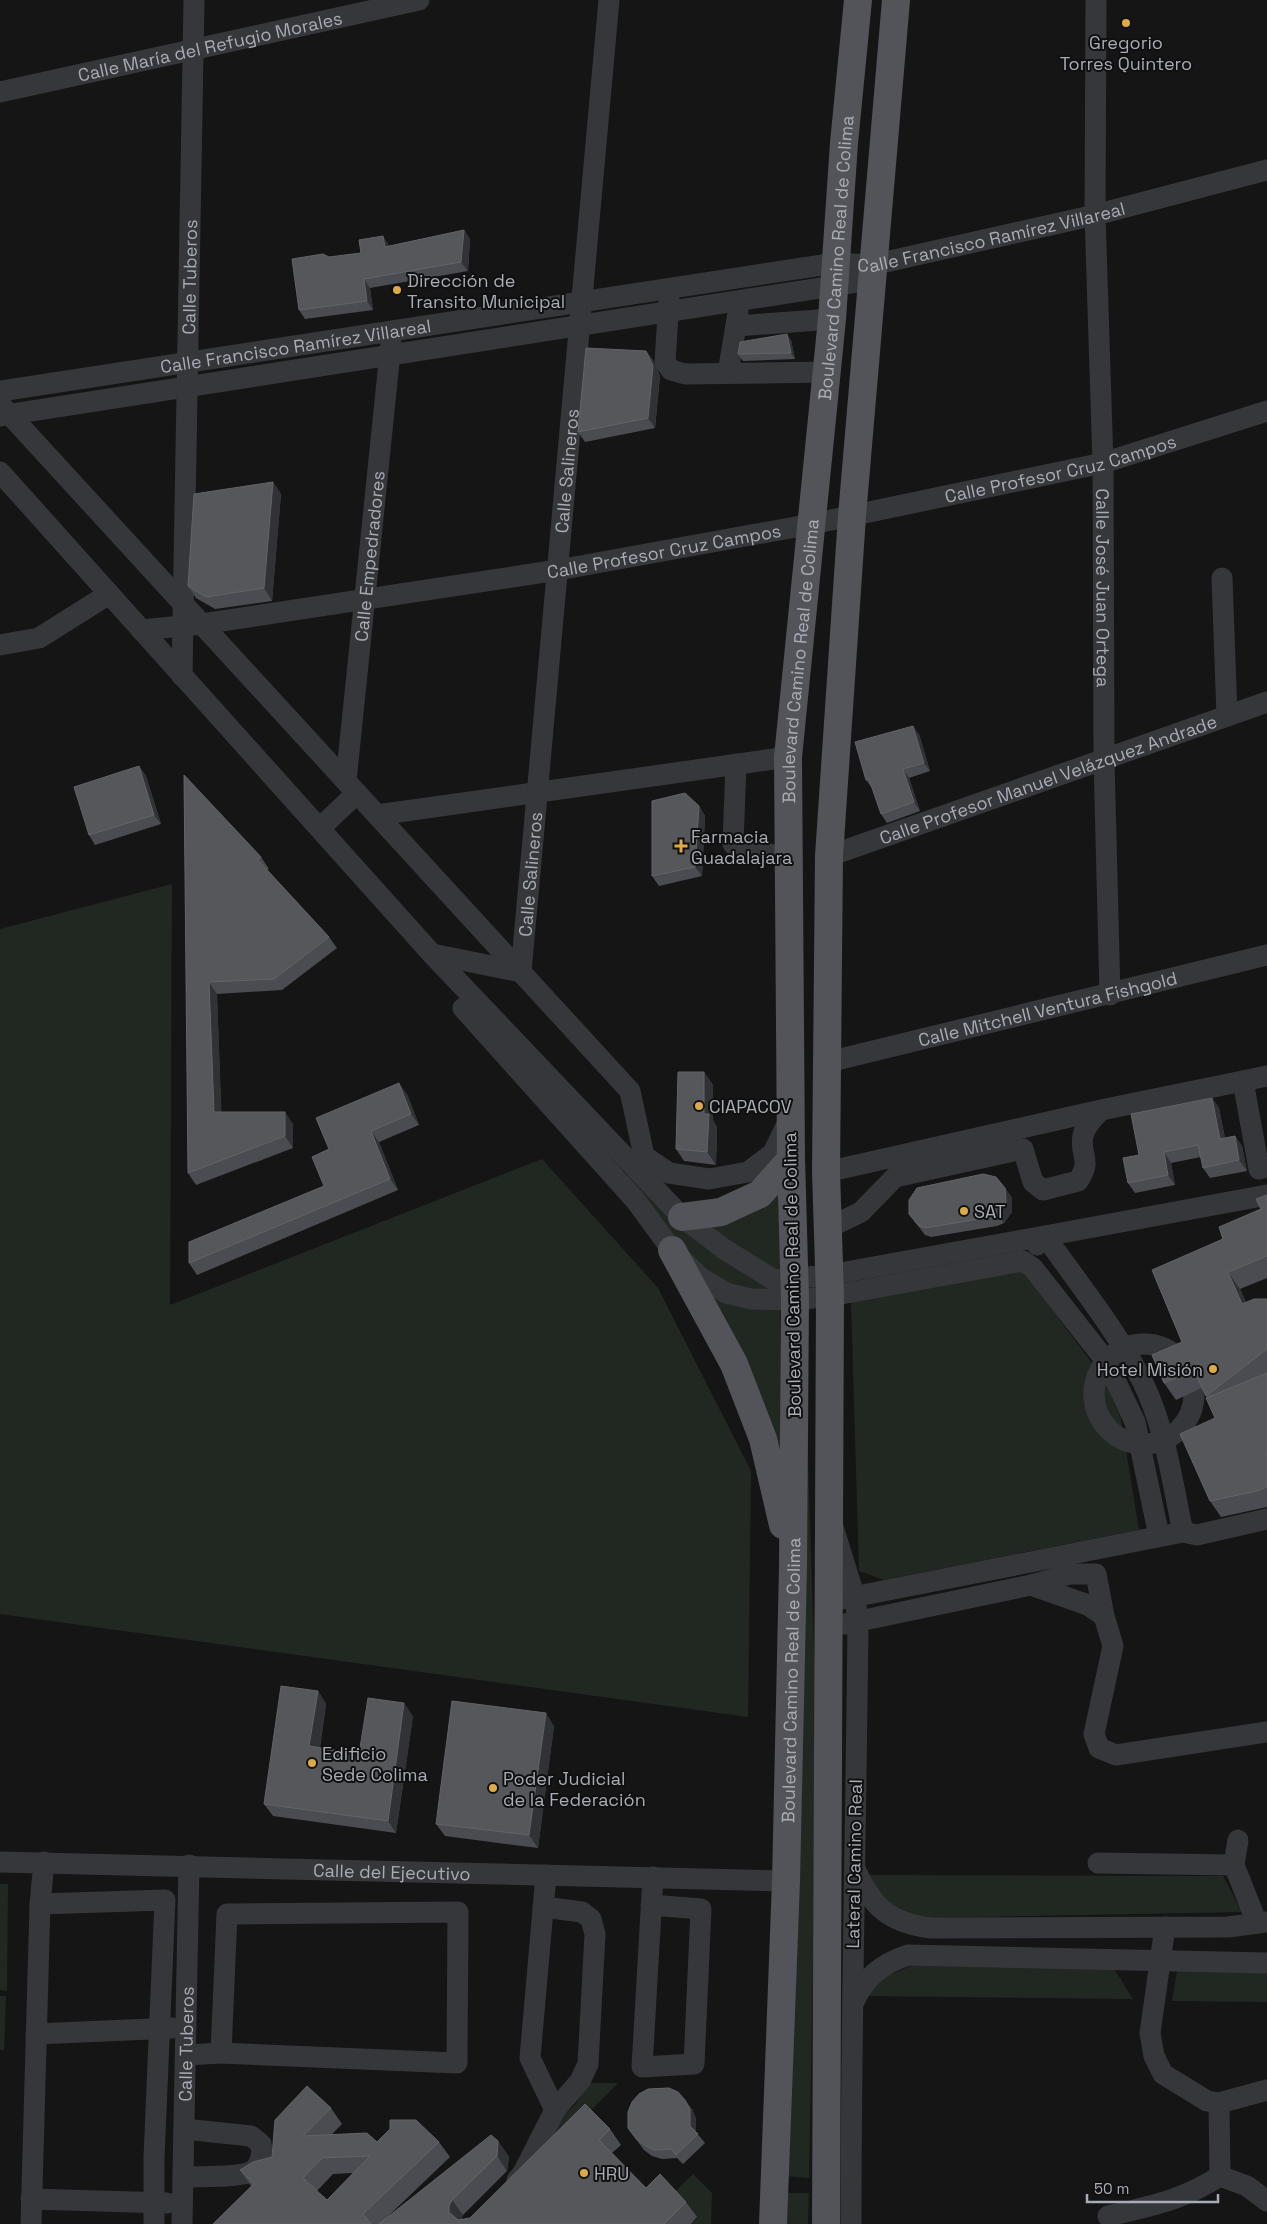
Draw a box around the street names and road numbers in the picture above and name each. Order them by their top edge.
street label: Calle María del Refugio Morales [76,6,344,86]
street label: Boulevard Camino Real de Colima [812,114,858,401]
street label: Calle Francisco Ramírez Villareal [857,196,1127,277]
street label: Calle Tuberos [177,219,202,335]
street label: Calle Francisco Ramírez Villareal [158,314,433,378]
street label: Calle Salineros [549,408,583,534]
street label: Calle Profesor Cruz Campos [943,429,1179,507]
street label: Calle Empedradores [349,470,389,643]
street label: Calle José Juan Ortega [1092,488,1115,687]
street label: Calle Profesor Cruz Campos [545,518,783,583]
street label: Boulevard Camino Real de Colima [776,518,823,803]
street label: Calle Profesor Manuel Velázquez Andrade [876,709,1220,849]
street label: Calle Salineros [513,811,547,938]
street label: Calle Mitchell Ventura Fishgold [916,966,1179,1051]
street label: Boulevard Camino Real de Colima [778,1132,806,1418]
street label: Boulevard Camino Real de Colima [776,1537,805,1823]
street label: Lateral Camino Real [841,1779,867,1949]
street label: Calle del Ejecutivo [313,1858,471,1885]
street label: Calle Tuberos [173,1986,198,2102]

